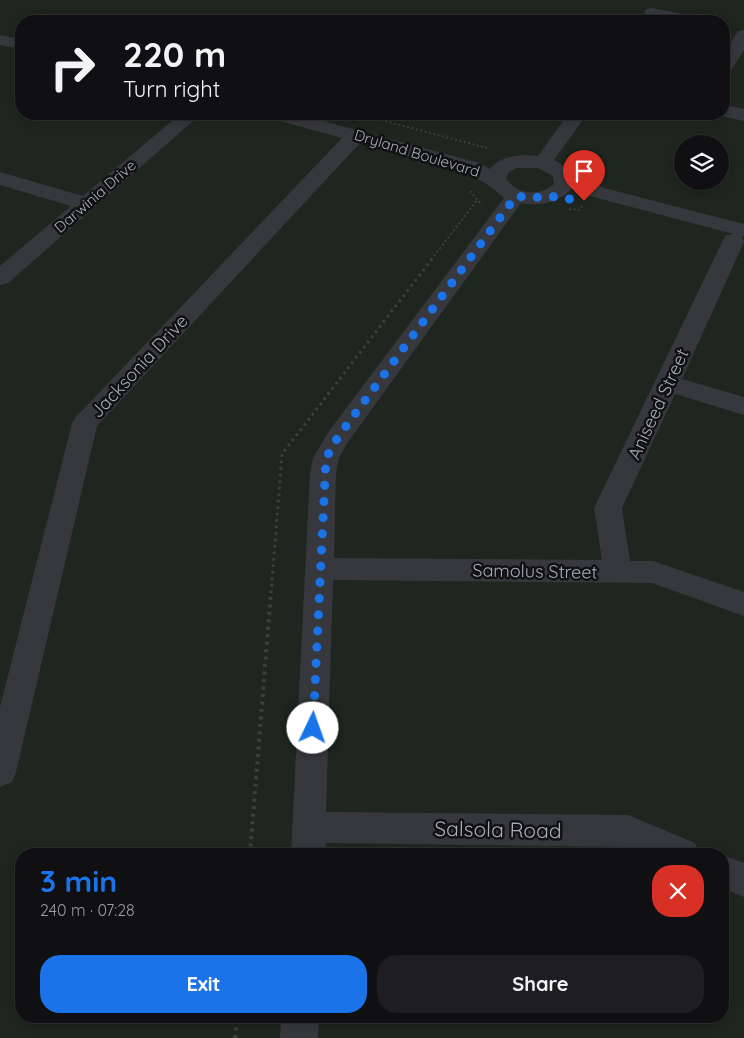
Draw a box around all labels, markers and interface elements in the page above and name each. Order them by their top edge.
text: 220 m [123,32,226,76]
icon: right [40,35,105,100]
text: Turn right [123,75,220,103]
street label: Dryland Boulevard [352,125,482,181]
map controls [674,135,729,190]
button: layers [674,135,729,190]
pin [563,150,605,201]
street label: Darwinia Drive [50,155,140,237]
icon: arrive [570,157,598,185]
street label: Jacksonia Drive [85,310,193,422]
street label: Aniseed Street [622,345,694,463]
street label: Samolus Street [472,558,598,584]
position arrow [286,701,338,753]
street label: Salsola Road [434,815,562,843]
text: 3 min [40,862,117,900]
button: close [652,865,704,917]
text: 240 m · 07:28 [40,900,135,920]
button: Exit [40,955,367,1013]
button: Share [377,955,704,1013]

